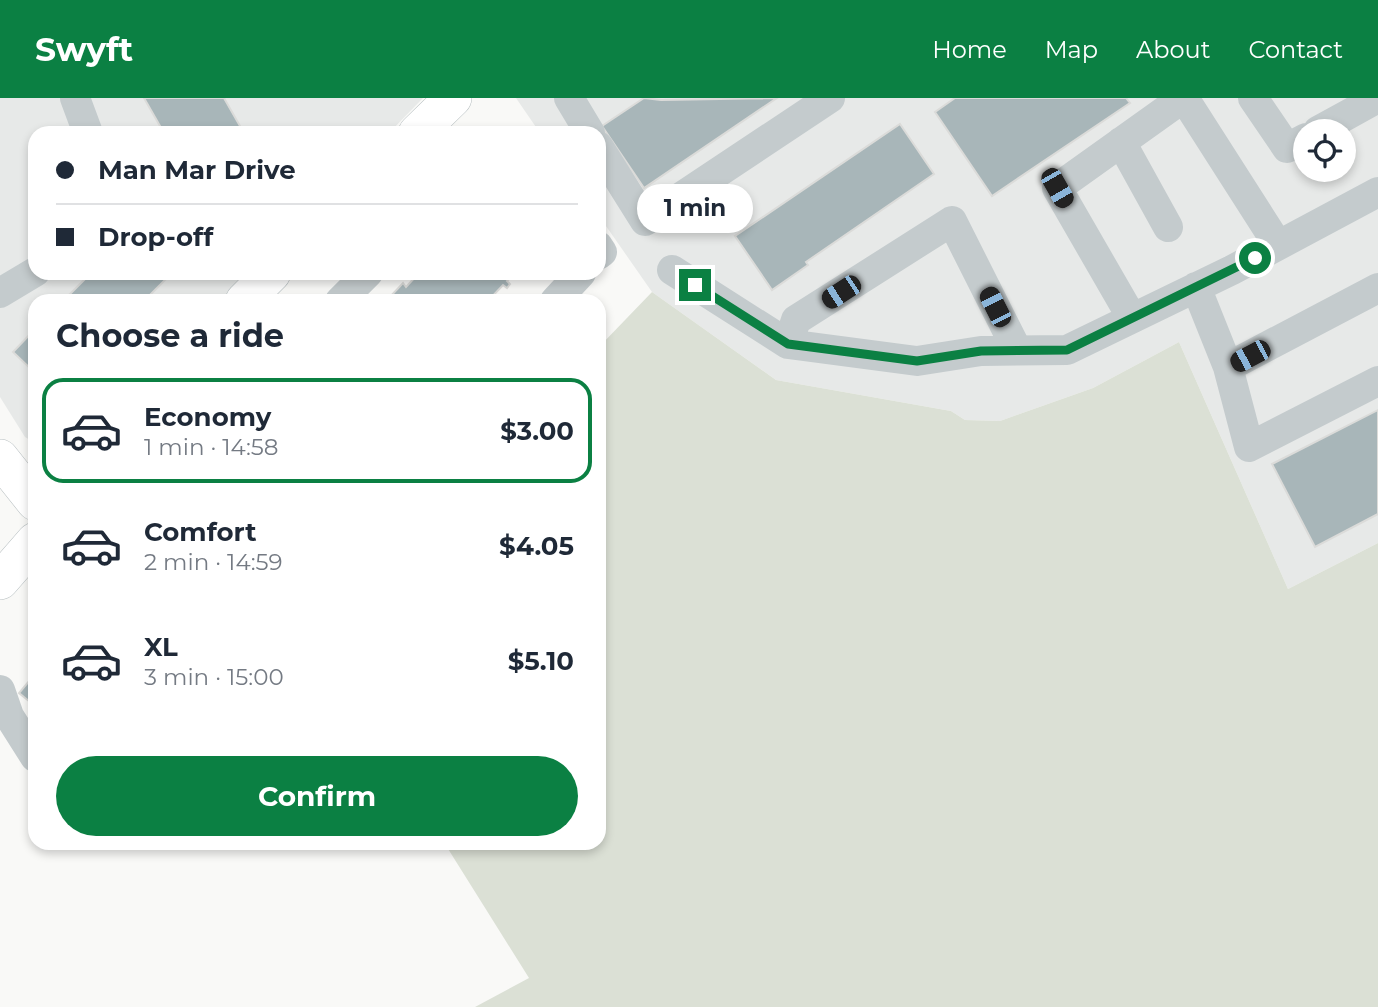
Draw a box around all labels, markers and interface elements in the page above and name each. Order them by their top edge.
text: Swyft [35,29,133,69]
text: Home [932,35,1007,64]
text: Map [1045,35,1098,64]
text: About [1136,35,1210,64]
text: Contact [1248,35,1343,64]
map controls [1293,119,1356,182]
button: locate [1293,119,1356,182]
text: Man Mar Drive [98,154,296,186]
car [1038,165,1077,211]
callout: 1 min [637,184,753,232]
text: 1 min [664,194,726,222]
text: Drop-off [98,221,213,253]
route start [1239,242,1271,274]
route end [679,269,711,301]
car [818,272,865,312]
car [977,284,1014,330]
text: Choose a ride [56,316,284,355]
car [1227,337,1274,375]
icon: car [60,399,123,462]
text: Economy [144,401,271,433]
text: $3.00 [500,415,574,447]
text: 1 min · 14:58 [144,433,279,461]
icon: car [60,514,123,577]
text: Comfort [144,516,256,548]
text: $4.05 [499,530,574,562]
text: 2 min · 14:59 [144,548,283,576]
icon: car [60,629,123,692]
text: XL [144,631,178,663]
text: $5.10 [508,645,574,677]
text: 3 min · 15:00 [144,663,284,691]
button: Confirm [56,756,578,836]

